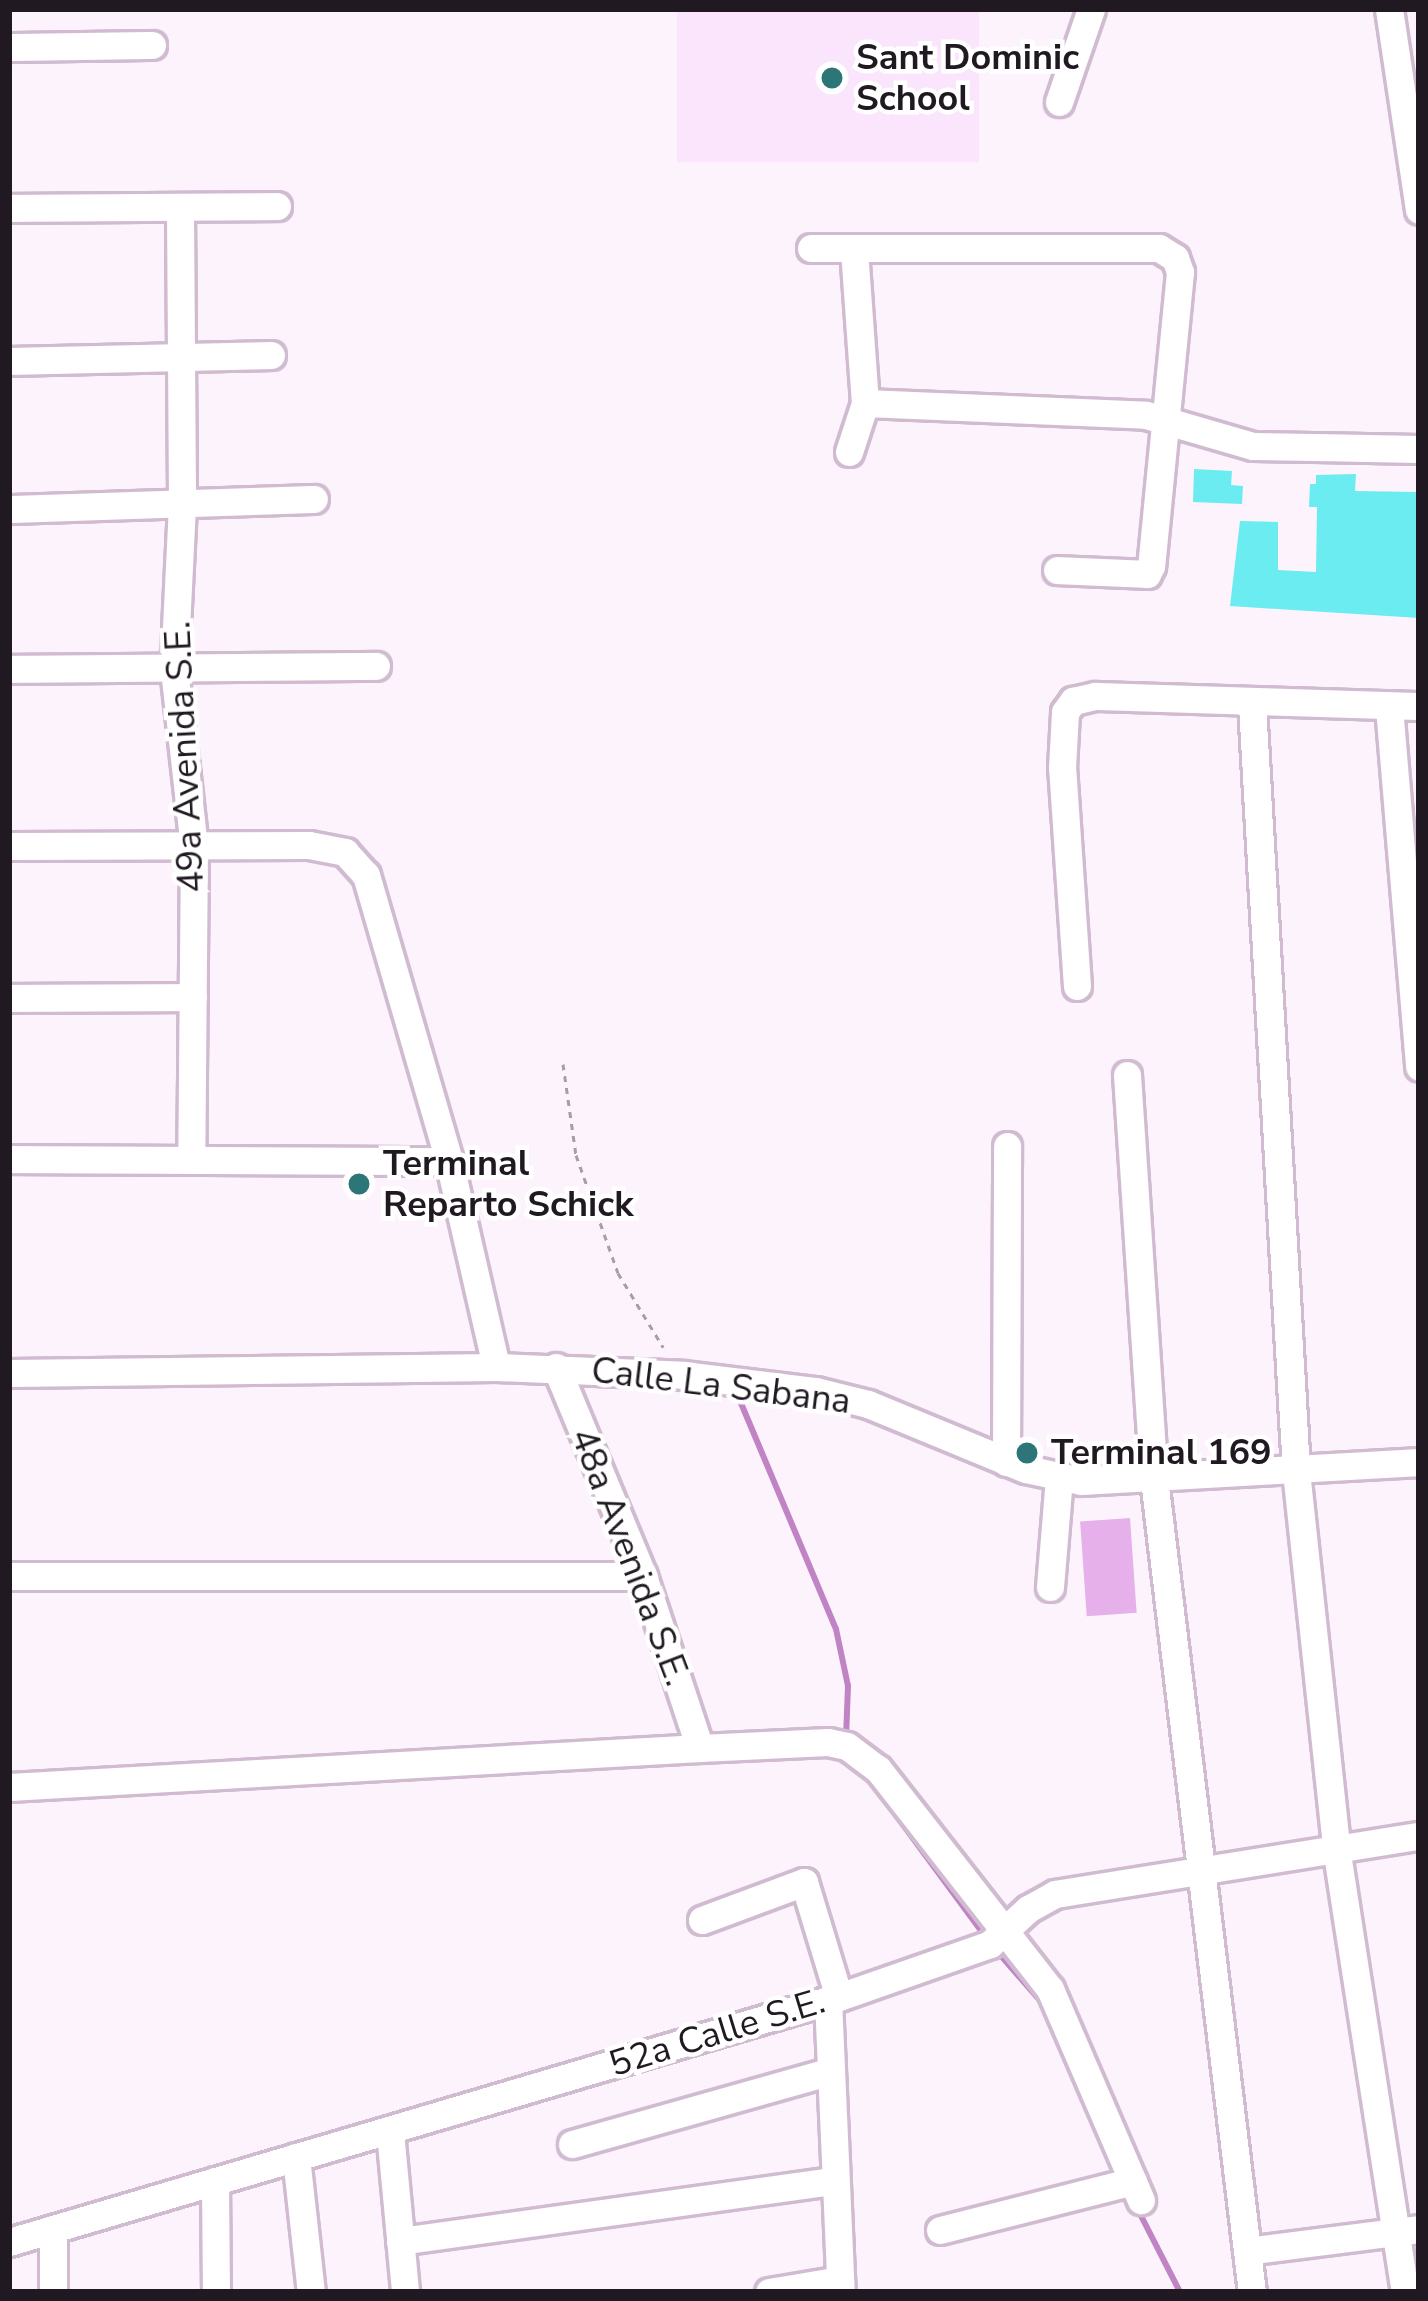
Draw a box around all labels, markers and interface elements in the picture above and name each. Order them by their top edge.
place label: Sant Dominic School [856,35,1079,120]
marker: Sant Dominic School [819,65,845,91]
street label: 49a Avenida S.E. [156,620,214,894]
place label: Terminal Reparto Schick [383,1141,633,1226]
marker: Terminal Reparto Schick [346,1171,372,1197]
street label: Calle La Sabana [589,1349,853,1423]
street label: 48a Avenida S.E. [561,1422,699,1692]
place label: Terminal 169 [1051,1431,1272,1475]
marker: Terminal 169 [1014,1440,1040,1466]
street label: 52a Calle S.E. [604,1980,830,2086]

